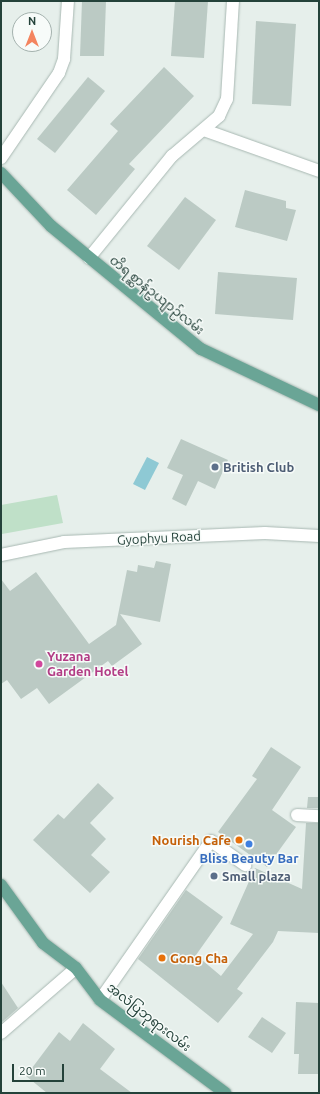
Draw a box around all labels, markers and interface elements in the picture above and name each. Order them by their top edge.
north arrow [12,12,52,52]
text: N [28,15,36,27]
street label: တိရစ္ဆာန်ဥယျာဉ်လမ်း [107,252,207,338]
place label: British Club [223,459,294,475]
marker: British Club [210,462,220,472]
street label: Gyophyu Road [117,528,201,548]
place label: Yuzana Garden Hotel [47,649,128,680]
marker: Yuzana Garden Hotel [34,659,44,669]
place label: Nourish Cafe [152,832,231,848]
marker: Nourish Cafe [234,835,244,845]
marker: Bliss Beauty Bar [244,839,254,849]
place label: Bliss Beauty Bar [199,850,299,866]
place label: Small plaza [222,868,291,884]
marker: Small plaza [209,871,219,881]
place label: Gong Cha [170,950,228,966]
marker: Gong Cha [157,953,167,963]
street label: အလံပြဘုရားလမ်း [104,979,194,1055]
scale bar [14,1056,66,1082]
text: 20 m [19,1064,46,1077]

